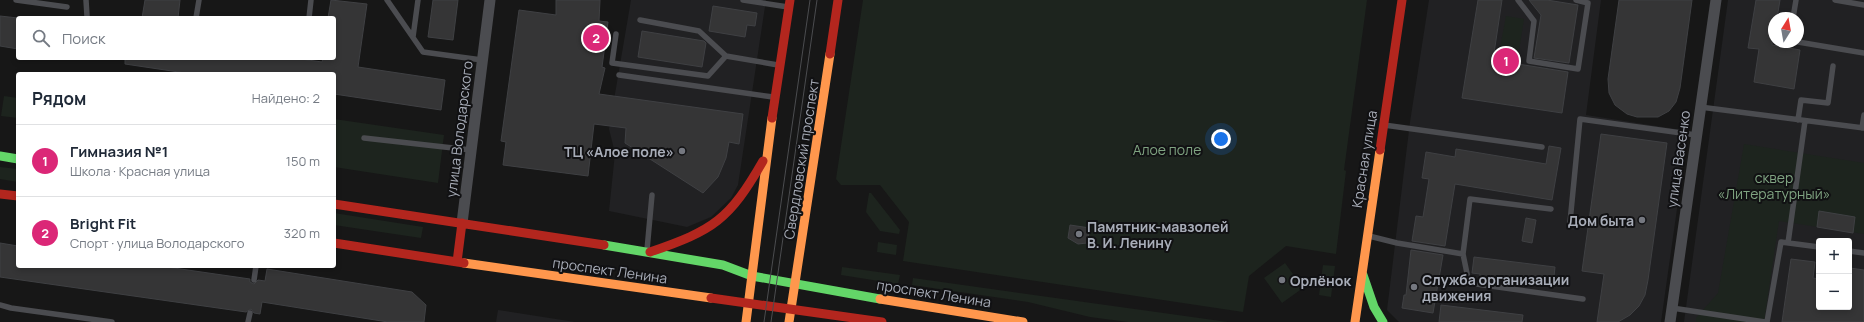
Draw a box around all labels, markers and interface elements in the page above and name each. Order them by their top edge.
north arrow [1768,12,1804,48]
search box [16,16,336,60]
pin: 2 [583,23,609,53]
icon: search [30,27,52,49]
text: Поиск [62,28,106,49]
pin: 1 [1493,46,1519,76]
street label: улица Володарского [441,60,477,198]
street label: Свердловский проспект [779,77,823,241]
text: Рядом [32,87,86,110]
text: Найдено: 2 [252,89,320,107]
street label: Красная улица [1347,109,1381,209]
street label: улица Васенко [1662,109,1694,209]
your location [1211,129,1231,149]
park label: Алое поле [1133,140,1201,159]
text: Гимназия №1 [70,141,168,162]
place label: ТЦ «Алое поле» [564,142,674,161]
marker: ТЦ «Алое поле» [677,146,687,156]
text: 1 [42,152,48,170]
text: 150 m [286,152,320,170]
text: Школа · Красная улица [70,162,210,180]
park label: сквер «Литературный» [1718,168,1830,203]
place label: Дом быта [1568,211,1634,230]
text: Bright Fit [70,213,136,234]
marker: Дом быта [1637,215,1647,225]
place label: Памятник-мавзолей В. И. Ленину [1087,217,1229,252]
text: 2 [41,224,49,242]
text: 320 m [284,224,320,242]
marker: Памятник-мавзолей В. И. Ленину [1074,229,1084,239]
text: Спорт · улица Володарского [70,234,244,252]
map controls [1816,238,1852,310]
button: + [1816,238,1852,274]
street label: проспект Ленина [551,253,669,287]
place label: Служба организации движения [1422,270,1569,305]
place label: Орлёнок [1290,271,1351,290]
button: − [1816,274,1852,310]
street label: проспект Ленина [875,275,993,311]
marker: Орлёнок [1277,275,1287,285]
marker: Служба организации движения [1409,282,1419,292]

